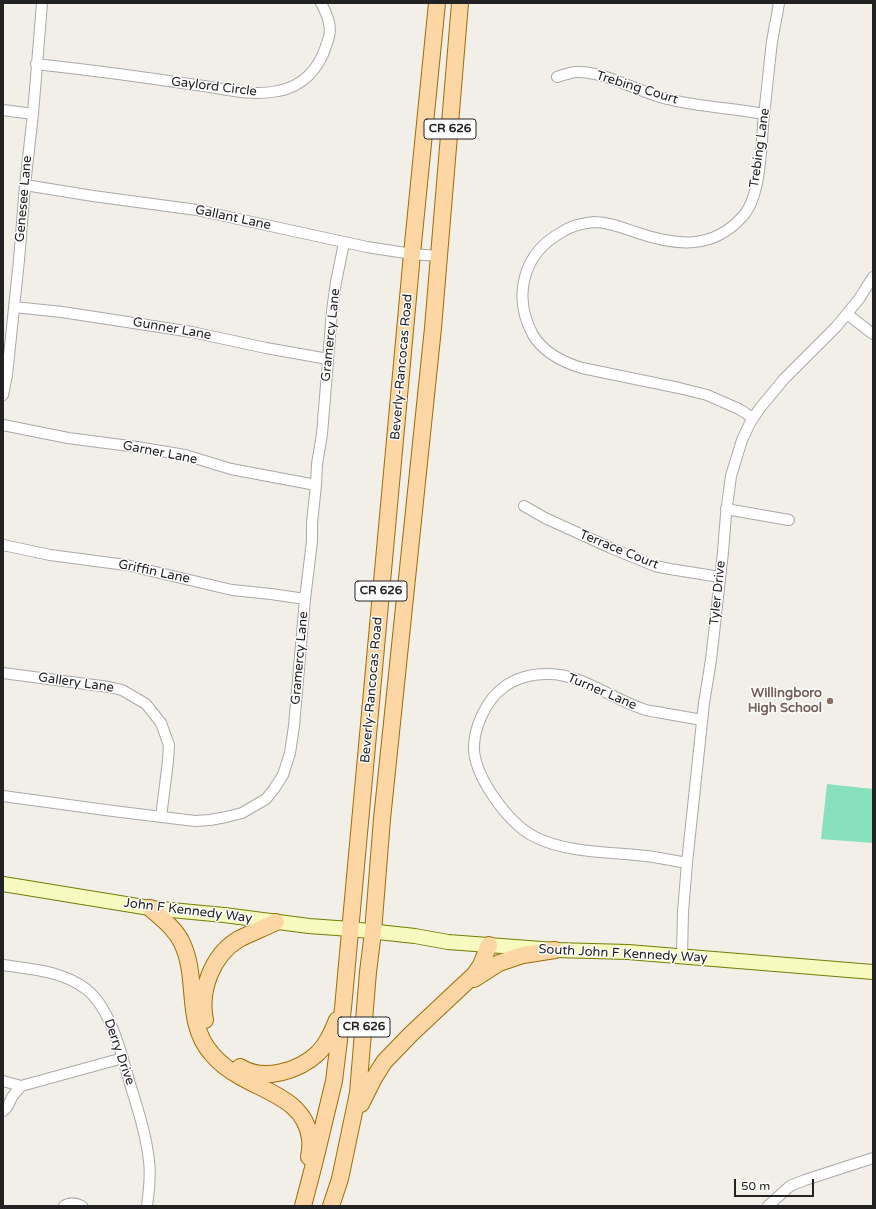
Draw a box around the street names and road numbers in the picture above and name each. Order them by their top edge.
street label: Trebing Court [594,68,680,108]
street label: Gaylord Circle [170,74,258,100]
street label: Trebing Lane [747,107,773,189]
road number: CR 626 [424,119,476,139]
street label: Genesee Lane [12,155,36,243]
street label: Gallant Lane [194,202,272,234]
street label: Gramercy Lane [318,288,344,382]
street label: Beverly-Rancocas Road [388,293,416,441]
street label: Gunner Lane [132,314,212,344]
street label: Garner Lane [121,438,199,468]
street label: Terrace Court [577,527,661,573]
street label: Griffin Lane [117,557,191,587]
street label: Tyler Drive [707,560,729,626]
road number: CR 626 [355,581,407,601]
street label: Gramercy Lane [288,611,312,705]
street label: Beverly-Rancocas Road [358,616,386,764]
street label: Gallery Lane [37,670,115,696]
street label: Turner Lane [565,670,639,714]
street label: John F Kennedy Way [123,895,253,927]
street label: South John F Kennedy Way [538,942,708,966]
street label: Derry Drive [100,1017,138,1087]
road number: CR 626 [338,1017,390,1037]

